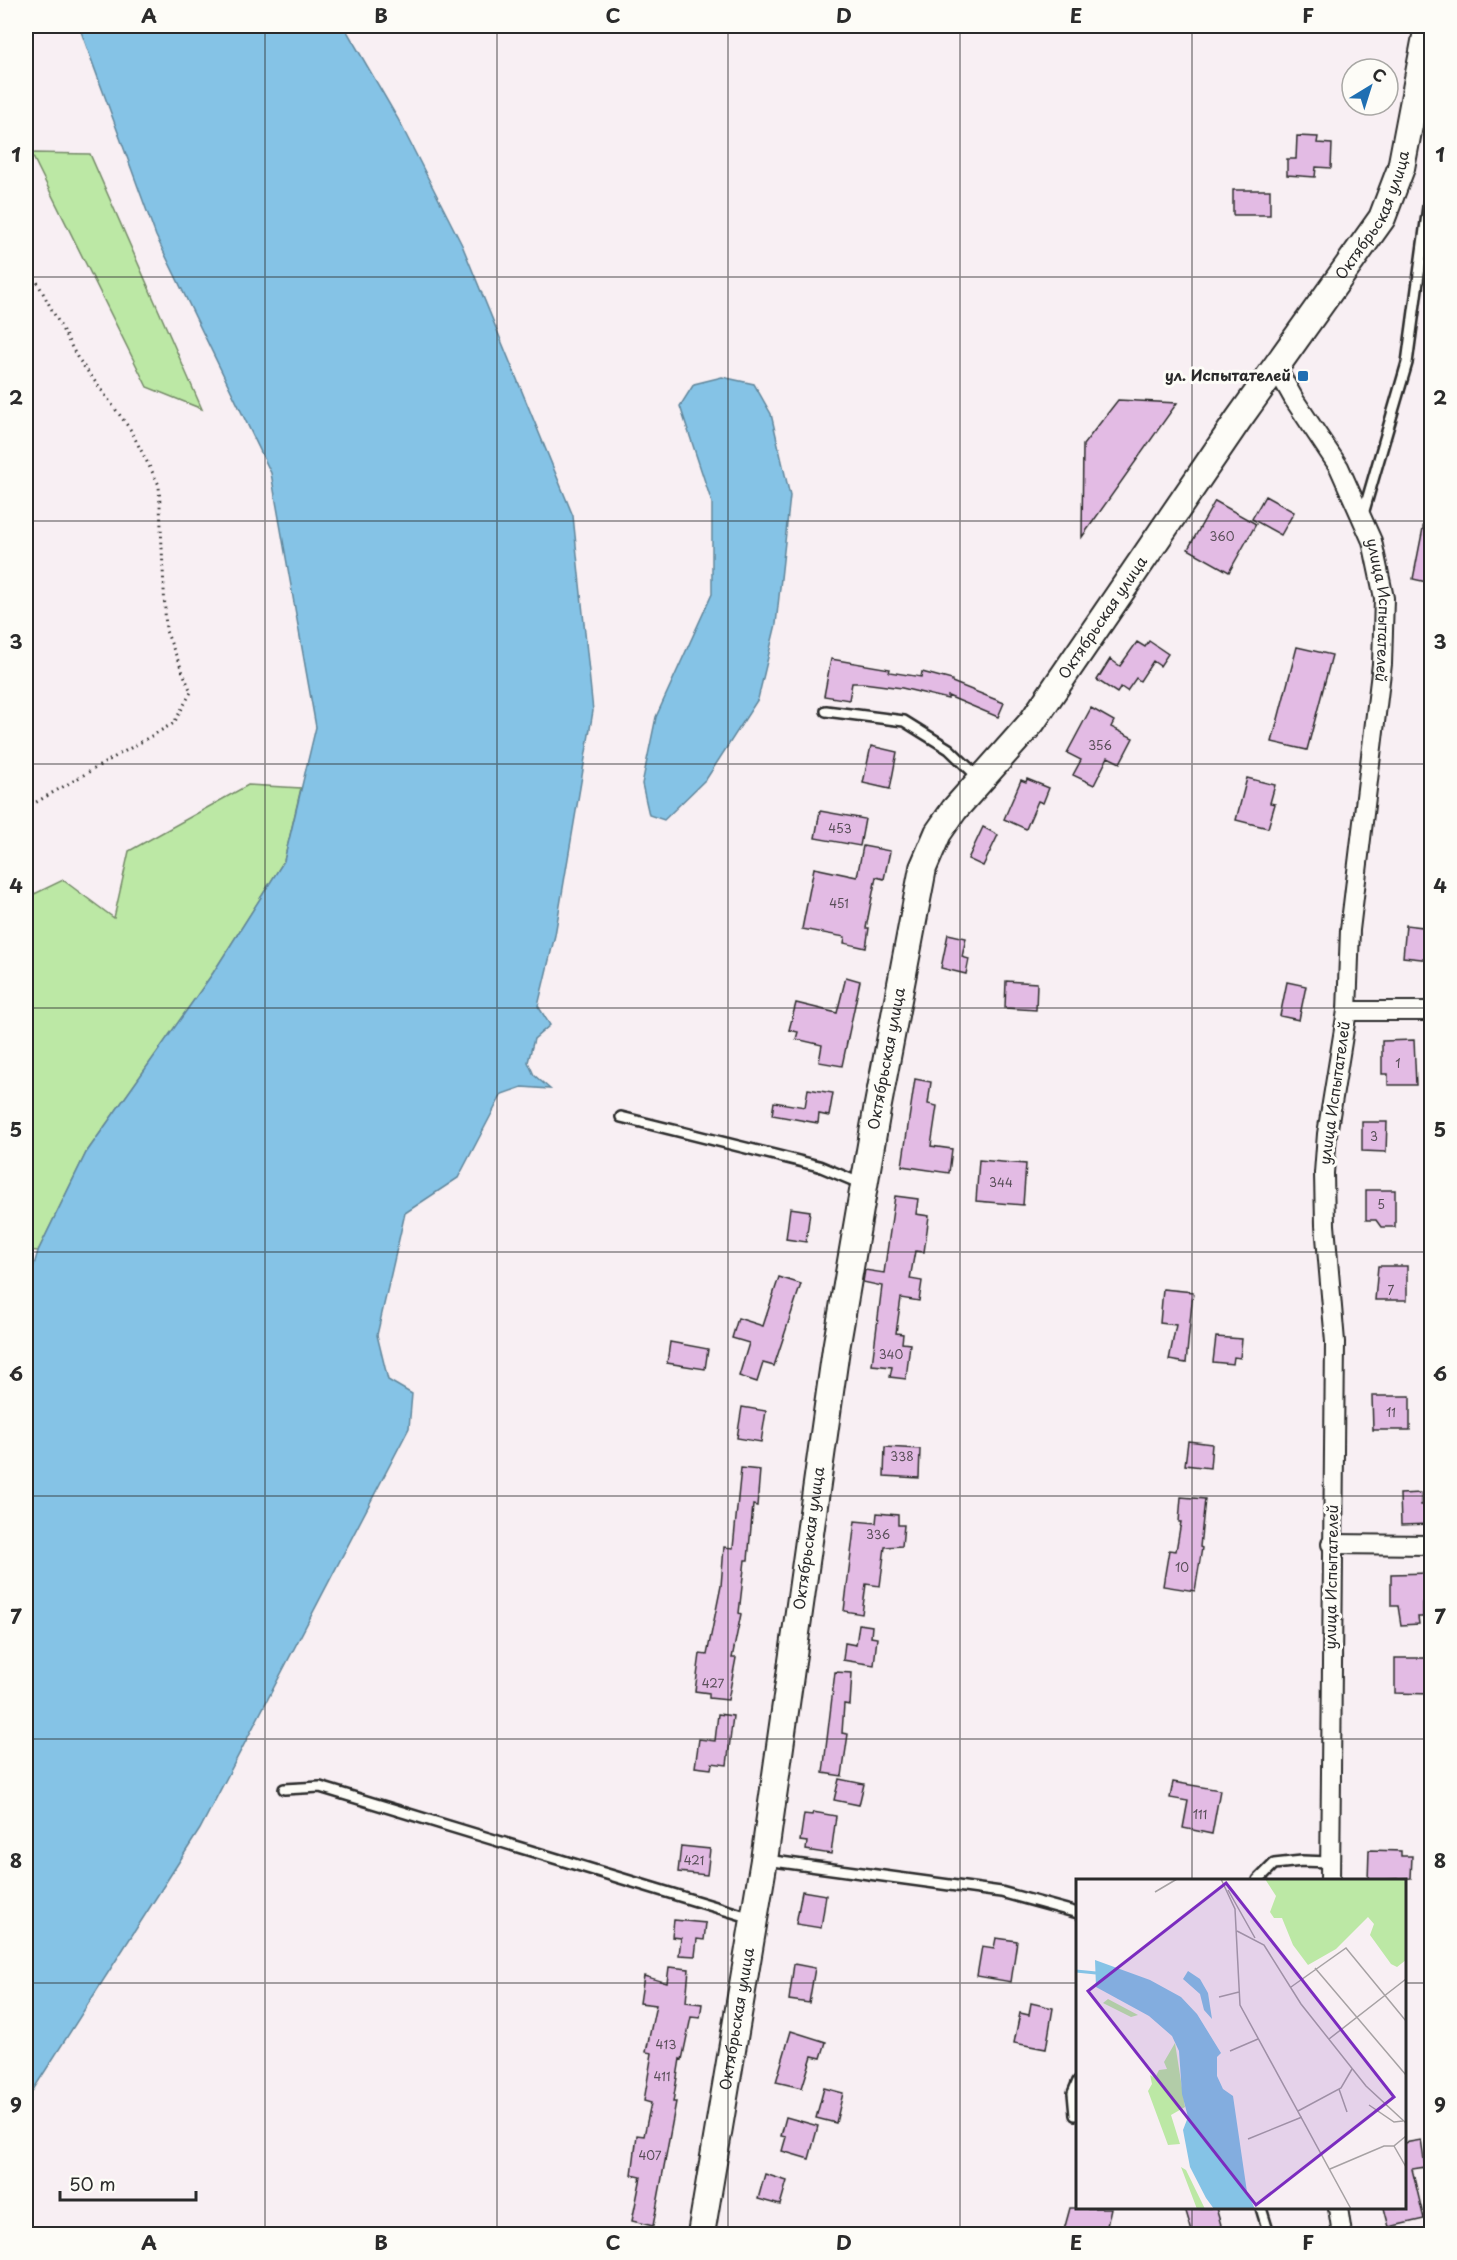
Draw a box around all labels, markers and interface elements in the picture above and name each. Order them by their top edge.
text: A [141,0,157,30]
text: B [374,0,388,30]
text: C [605,0,621,30]
text: D [836,0,852,30]
text: E [1070,0,1082,30]
text: F [1302,0,1314,30]
north arrow [1340,57,1400,117]
text: С [1368,61,1392,88]
text: 1 [11,139,21,169]
text: 1 [1435,139,1445,169]
street label: Октябрьская улица [1329,148,1414,284]
place label: ул. Испытателей [1165,363,1291,386]
marker: ул. Испытателей [1296,369,1310,383]
text: 2 [9,382,23,412]
text: 2 [1433,382,1447,412]
house number: 360 [1209,527,1235,545]
street label: улица Испытателей [1362,536,1397,683]
street label: Октябрьская улица [1052,550,1152,683]
text: 3 [9,626,23,656]
text: 3 [1433,626,1447,656]
house number: 356 [1088,736,1112,754]
house number: 453 [828,819,852,837]
text: 4 [9,870,23,900]
text: 4 [1433,870,1447,900]
house number: 451 [829,894,849,912]
street label: Октябрьская улица [861,985,910,1131]
street label: улица Испытателей [1312,1020,1355,1166]
house number: 1 [1395,1054,1401,1072]
text: 5 [10,1114,22,1144]
text: 5 [1434,1114,1446,1144]
house number: 3 [1370,1127,1378,1145]
house number: 344 [989,1173,1013,1191]
house number: 5 [1377,1195,1385,1213]
house number: 7 [1388,1281,1395,1299]
house number: 340 [879,1345,904,1363]
text: 6 [9,1358,23,1388]
text: 6 [1433,1358,1447,1388]
house number: 11 [1386,1403,1396,1421]
house number: 338 [890,1447,914,1465]
street label: Октябрьская улица [786,1465,829,1611]
street label: улица Испытателей [1318,1504,1343,1650]
house number: 336 [866,1525,890,1543]
house number: 10 [1175,1558,1189,1576]
text: 7 [10,1601,22,1631]
text: 7 [1434,1601,1446,1631]
house number: 427 [702,1674,724,1692]
house number: 111 [1193,1805,1207,1823]
text: 8 [10,1845,22,1875]
text: 8 [1434,1845,1446,1875]
house number: 421 [684,1851,704,1869]
inset map [1076,1879,1406,2209]
street label: Октябрьская улица [712,1945,759,2092]
house number: 413 [656,2035,676,2053]
house number: 411 [653,2067,671,2085]
text: 9 [10,2089,22,2119]
text: 9 [1434,2089,1446,2119]
house number: 407 [638,2146,662,2164]
scale bar [60,2164,196,2202]
text: 50 m [69,2170,116,2197]
text: A [141,2227,157,2257]
text: B [374,2227,388,2257]
text: C [605,2227,621,2257]
text: D [836,2227,852,2257]
text: E [1070,2227,1082,2257]
text: F [1302,2227,1314,2257]

